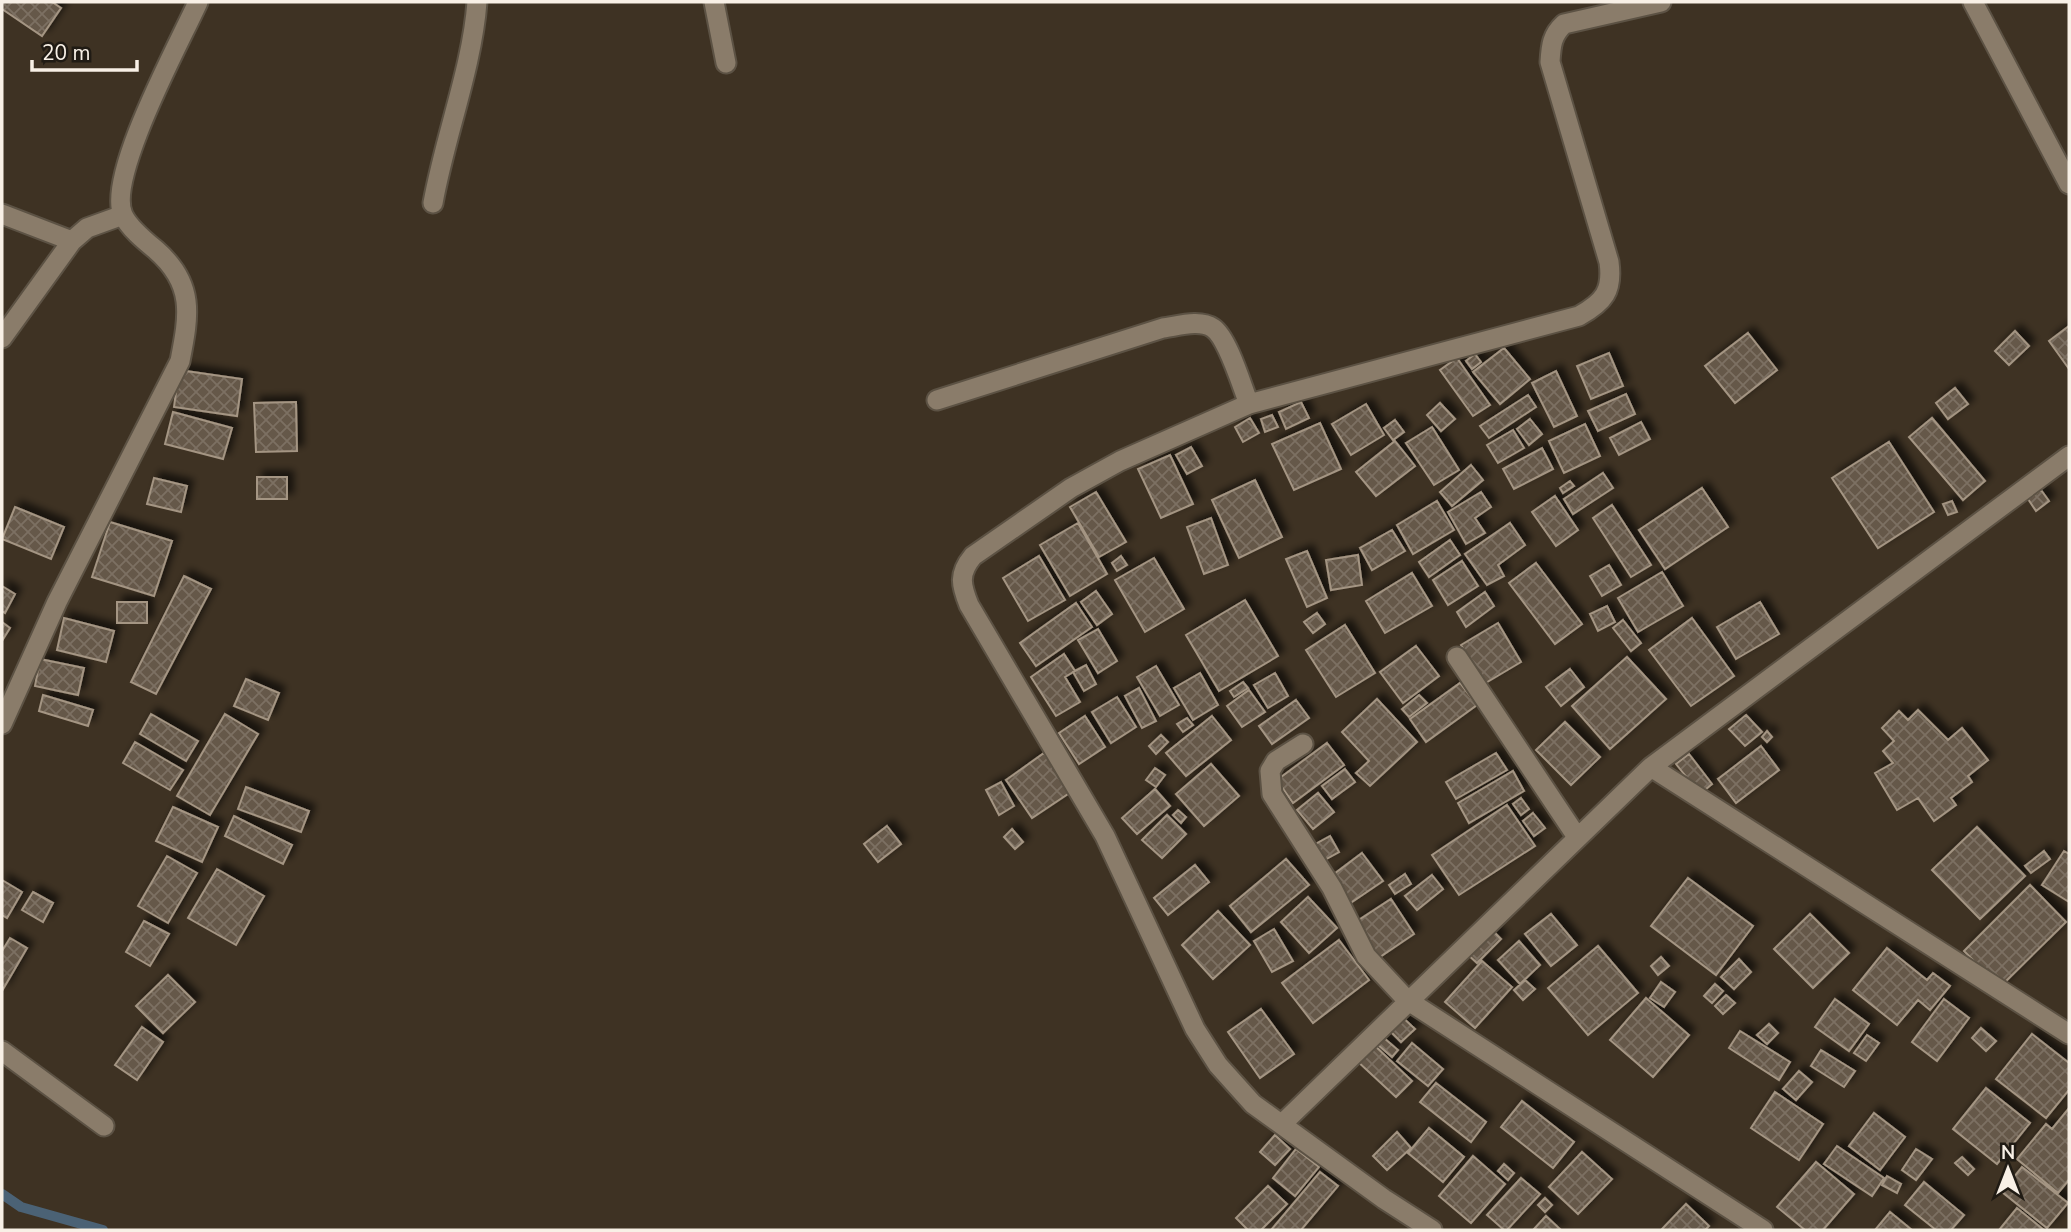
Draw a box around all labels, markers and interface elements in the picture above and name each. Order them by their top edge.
scale bar [32,28,136,72]
text: 20 m [42,39,91,67]
north arrow [1973,1134,2043,1204]
text: N [2001,1140,2015,1166]

